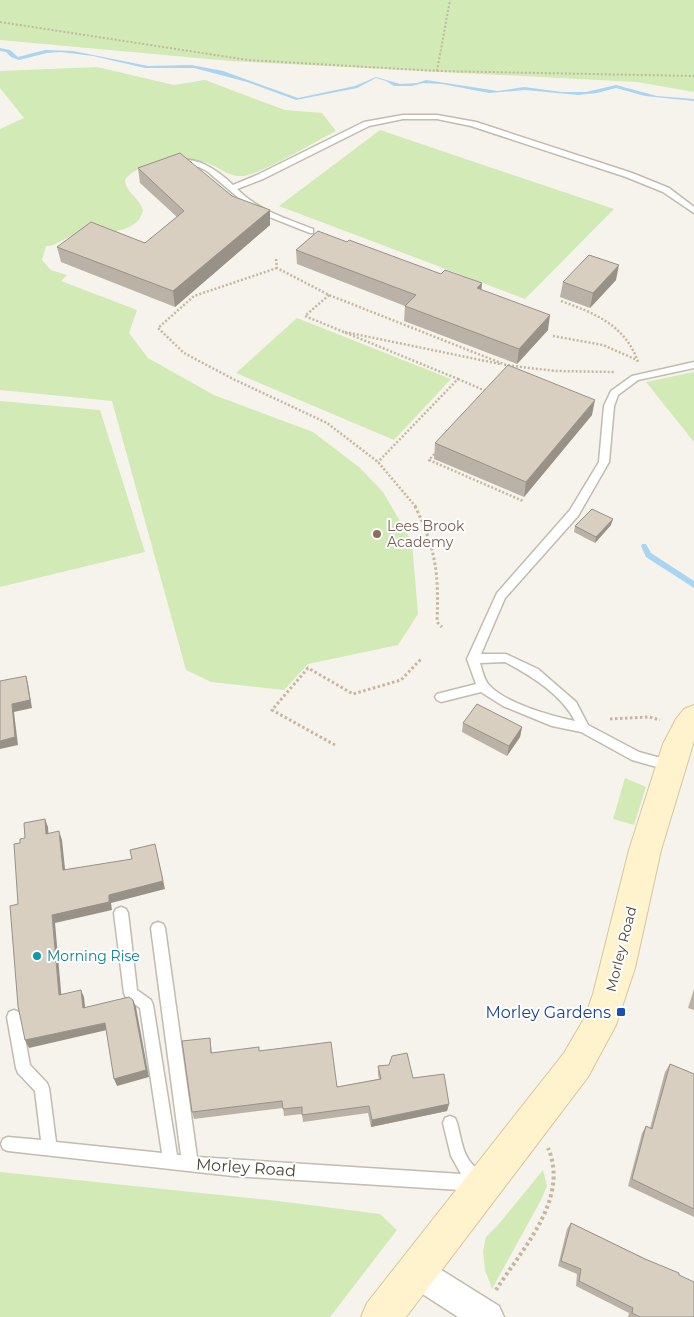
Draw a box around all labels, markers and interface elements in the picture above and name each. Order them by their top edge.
place label: Lees Brook Academy [387,517,465,551]
marker: Lees Brook Academy [371,528,383,540]
street label: Morley Road [602,904,640,994]
place label: Morning Rise [47,947,140,965]
marker: Morning Rise [31,950,43,962]
place label: Morley Gardens [486,1003,611,1022]
marker: Morley Gardens [615,1006,627,1018]
street label: Morley Road [195,1155,297,1180]

